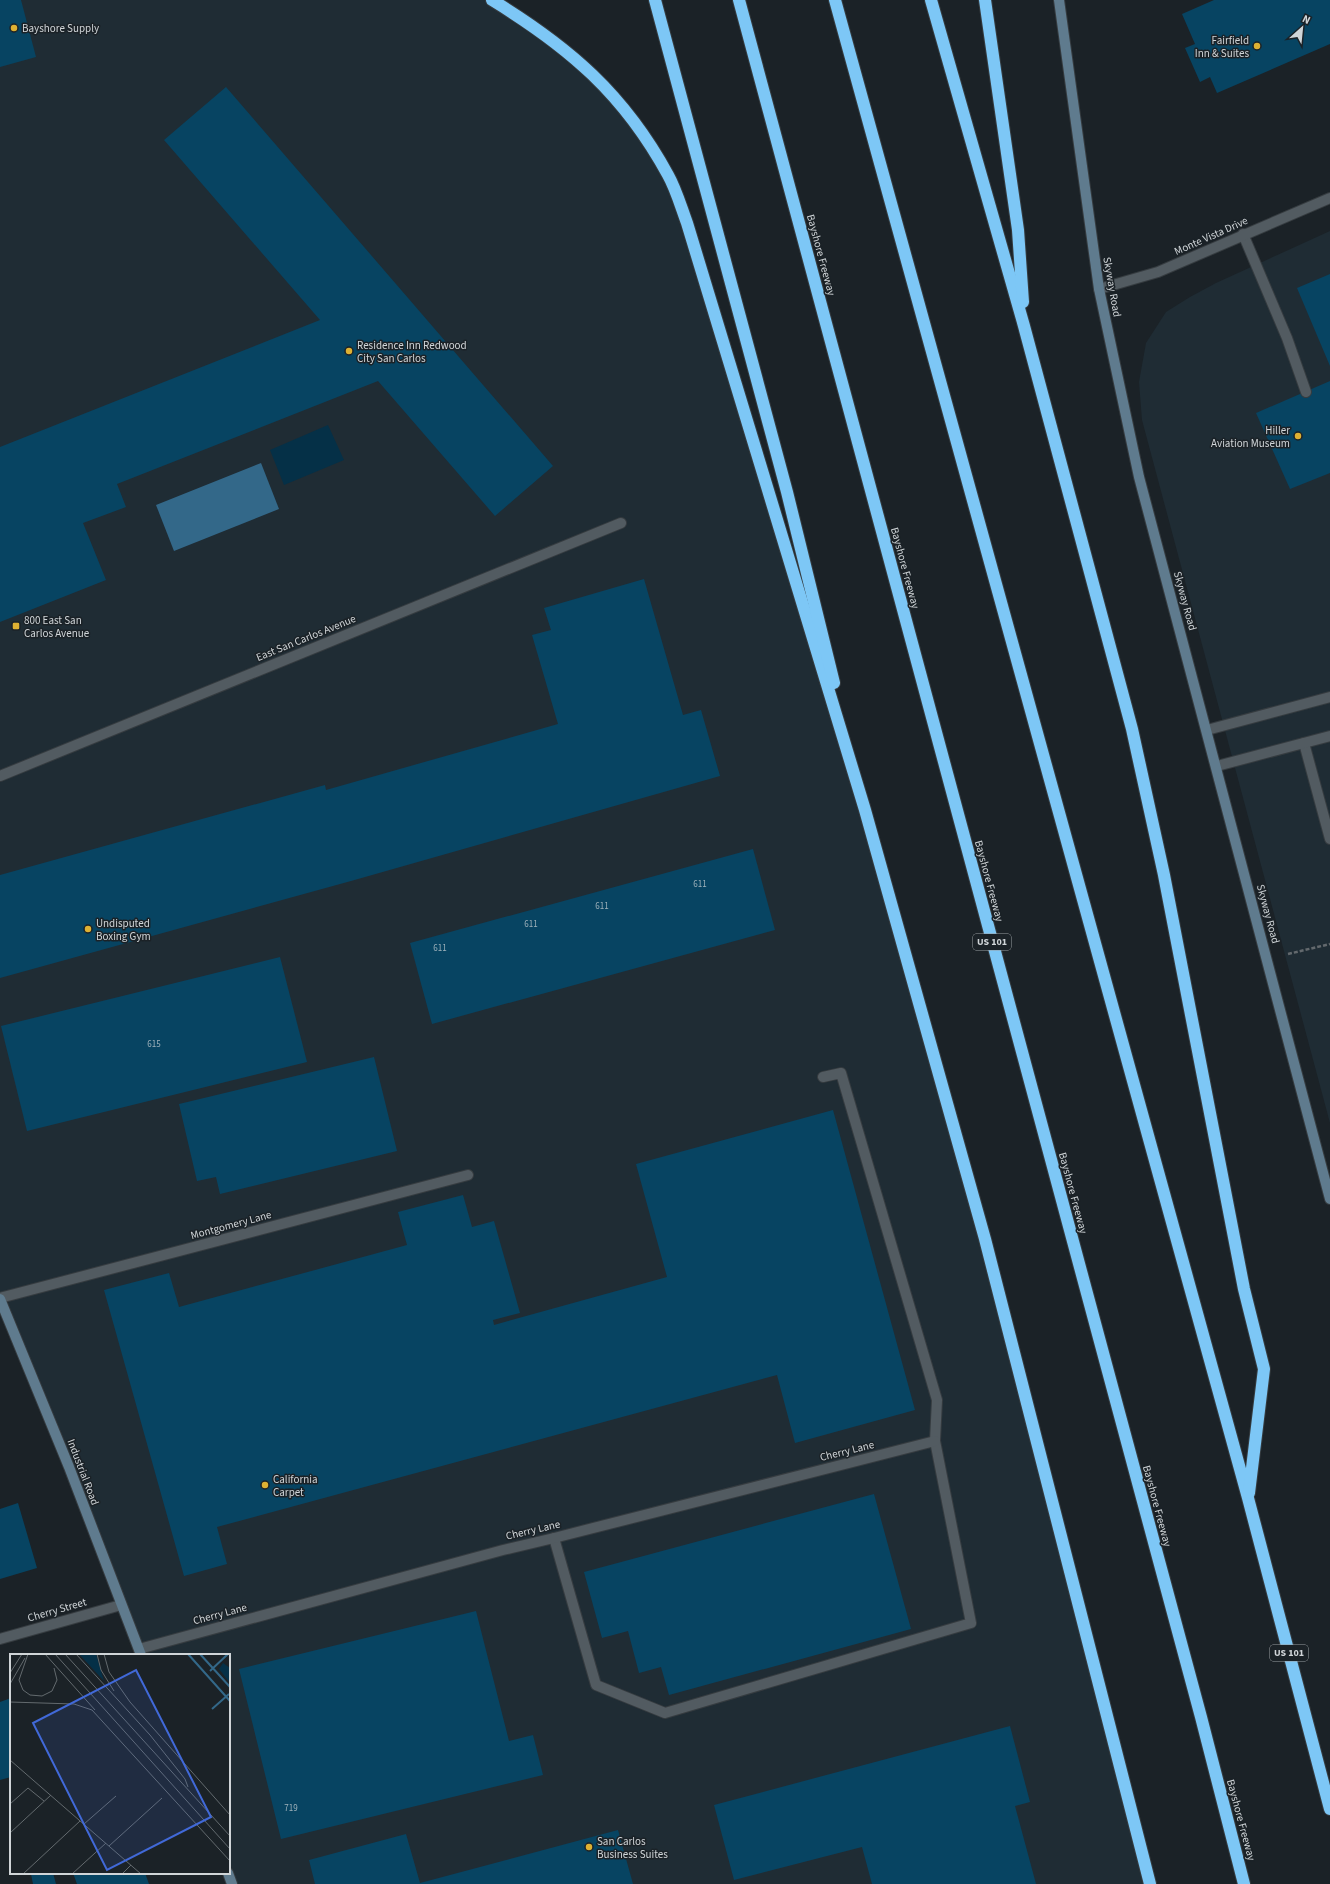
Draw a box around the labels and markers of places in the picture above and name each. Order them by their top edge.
place label: Bayshore Supply [22,21,99,36]
marker: Bayshore Supply [9,23,19,33]
place label: Fairfield Inn & Suites [1195,33,1249,61]
marker: Fairfield Inn & Suites [1252,41,1262,51]
place label: Residence Inn Redwood City San Carlos [357,338,467,366]
marker: Residence Inn Redwood City San Carlos [344,346,354,356]
place label: Hiller Aviation Museum [1211,423,1290,451]
marker: Hiller Aviation Museum [1293,431,1303,441]
place label: 800 East San Carlos Avenue [24,613,90,641]
marker: 800 East San Carlos Avenue [11,621,21,631]
place label: Undisputed Boxing Gym [96,916,151,944]
marker: Undisputed Boxing Gym [83,924,93,934]
place label: California Carpet [273,1472,317,1500]
marker: California Carpet [260,1480,270,1490]
place label: San Carlos Business Suites [597,1834,668,1862]
marker: San Carlos Business Suites [584,1842,594,1852]

